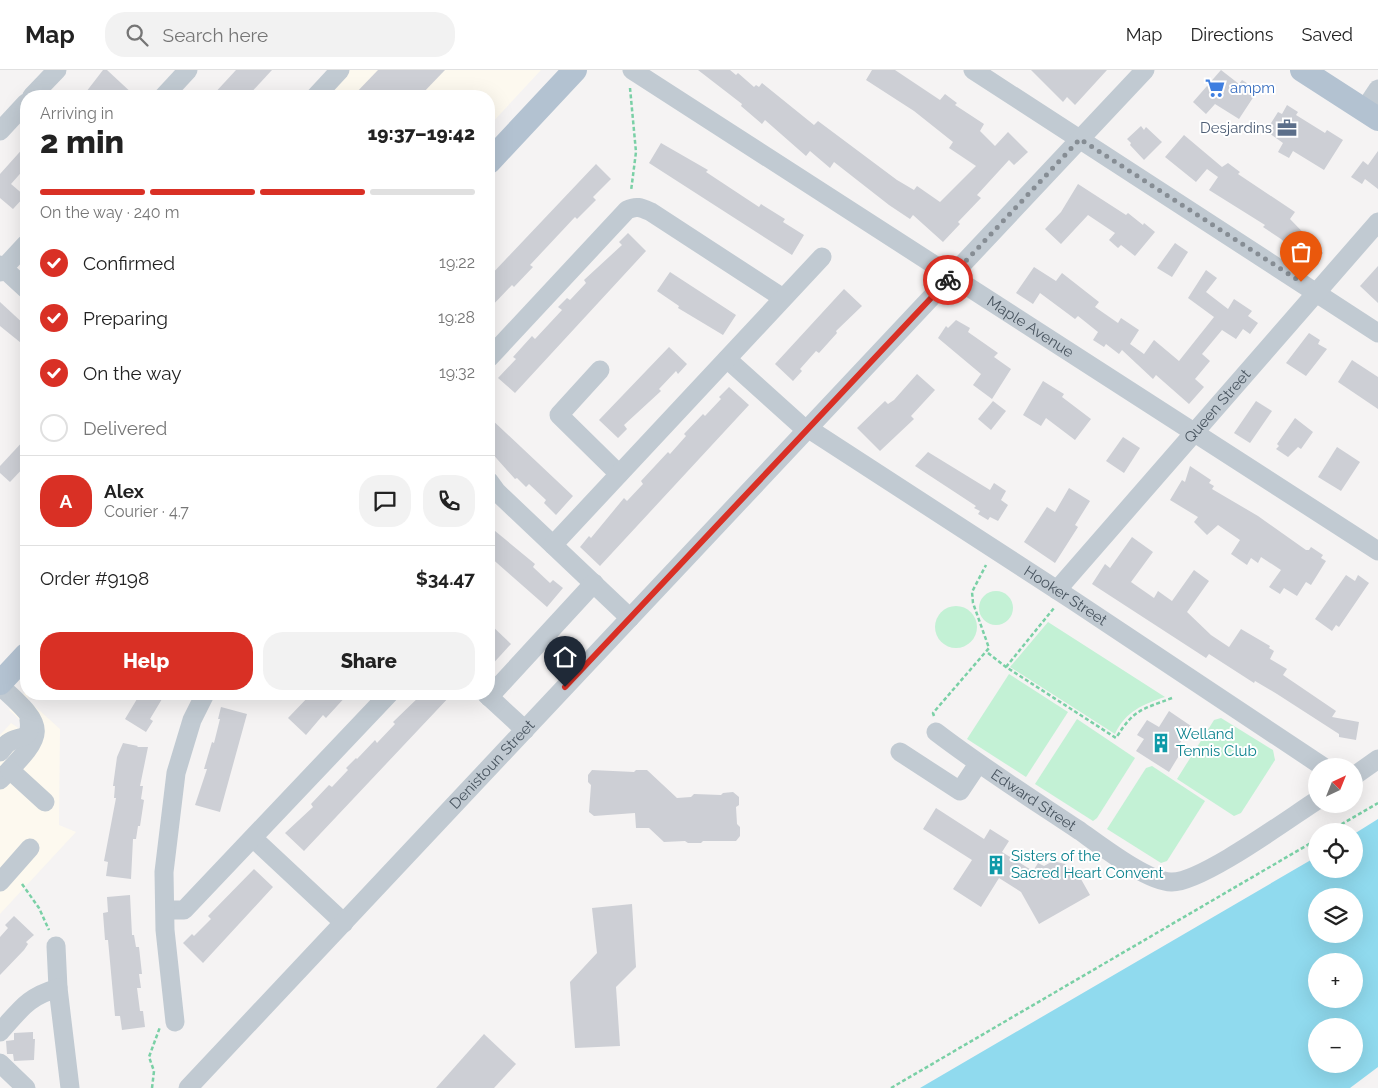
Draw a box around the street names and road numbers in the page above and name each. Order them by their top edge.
street label: Maple Avenue [984,292,1077,361]
street label: Queen Street [1180,366,1254,447]
street label: Hooker Street [1021,562,1111,629]
street label: Denistoun Street [446,716,538,813]
street label: Edward Street [988,765,1079,835]

